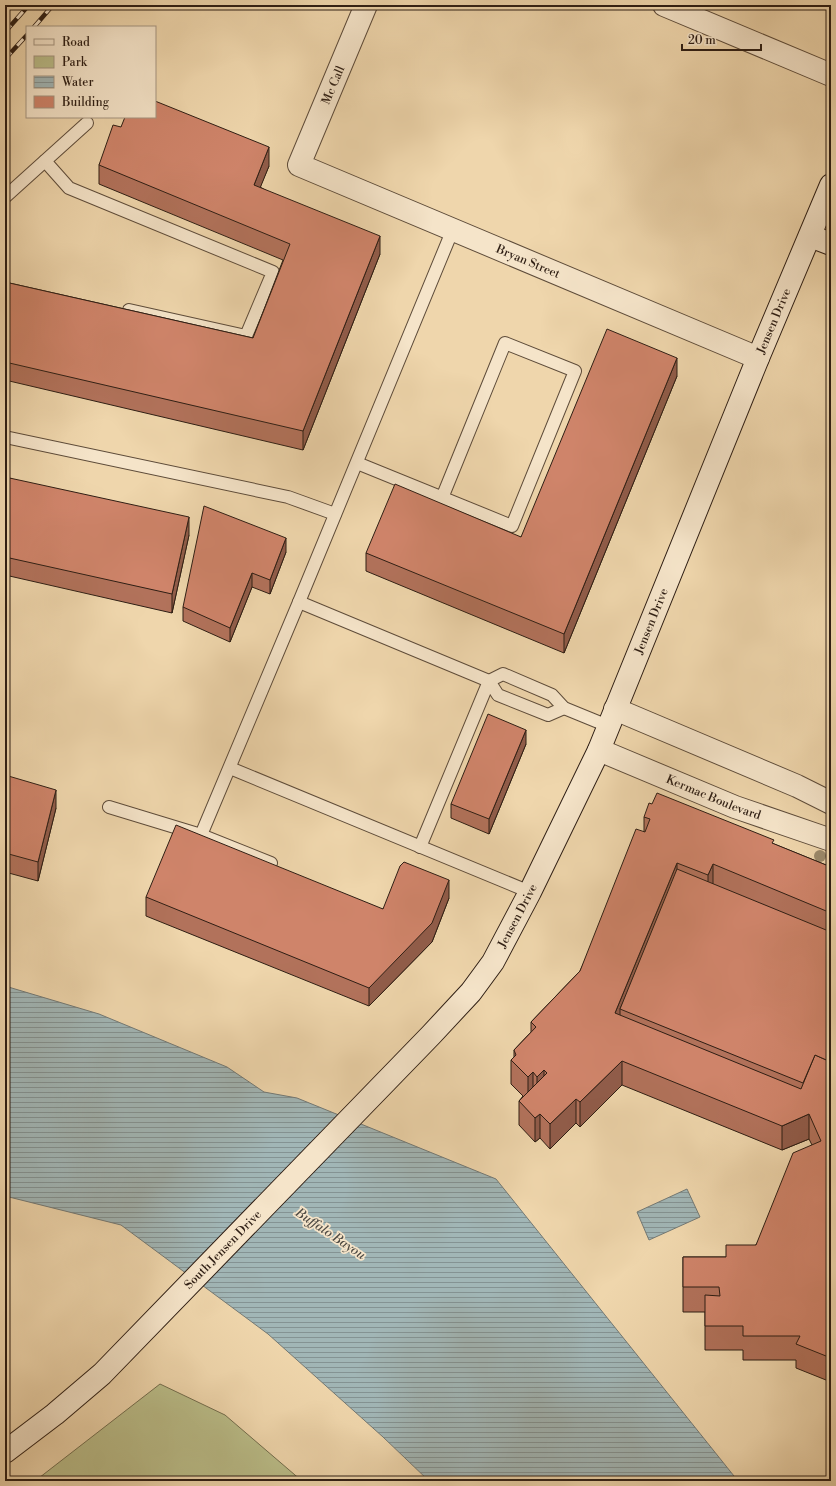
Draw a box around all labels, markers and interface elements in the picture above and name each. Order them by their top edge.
legend [26,26,156,118]
scale bar [682,26,761,52]
text: 20 m [688,33,716,48]
text: Road [62,35,90,50]
text: Park [62,55,88,70]
street label: Mc Call [319,63,348,107]
text: Water [61,75,94,90]
text: Building [61,95,110,110]
street label: Bryan Street [493,241,563,282]
street label: Jensen Drive [753,286,795,357]
street label: Jensen Drive [631,586,672,657]
street label: Kermac Boulevard [664,772,763,823]
street label: Jensen Drive [494,882,541,951]
water label: Buffalo Bayou [292,1204,369,1263]
street label: South Jensen Drive [181,1207,265,1293]

